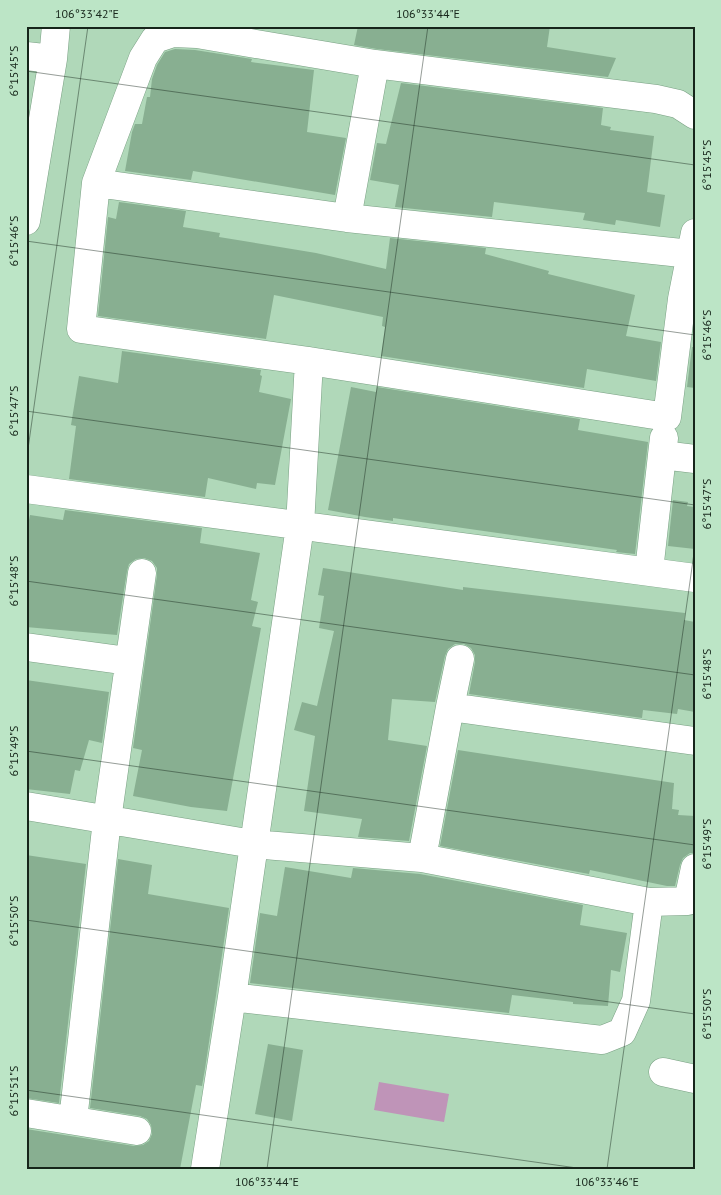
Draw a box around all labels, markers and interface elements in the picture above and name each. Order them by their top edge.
text: 106°33'42"E [55,6,119,21]
text: 106°33'44"E [396,6,460,21]
text: 6°15'45"S [6,46,21,96]
text: 6°15'45"S [699,140,714,190]
text: 6°15'46"S [6,216,21,266]
text: 6°15'46"S [699,310,714,360]
text: 6°15'47"S [6,386,21,436]
text: 6°15'47"S [699,479,714,529]
text: 6°15'48"S [6,556,21,606]
text: 6°15'48"S [699,649,714,699]
text: 6°15'49"S [6,726,21,776]
text: 6°15'49"S [699,819,714,869]
text: 6°15'50"S [6,896,21,946]
text: 6°15'50"S [699,989,714,1039]
text: 6°15'51"S [6,1066,21,1116]
text: 106°33'44"E [235,1174,299,1189]
text: 106°33'46"E [575,1174,639,1189]

